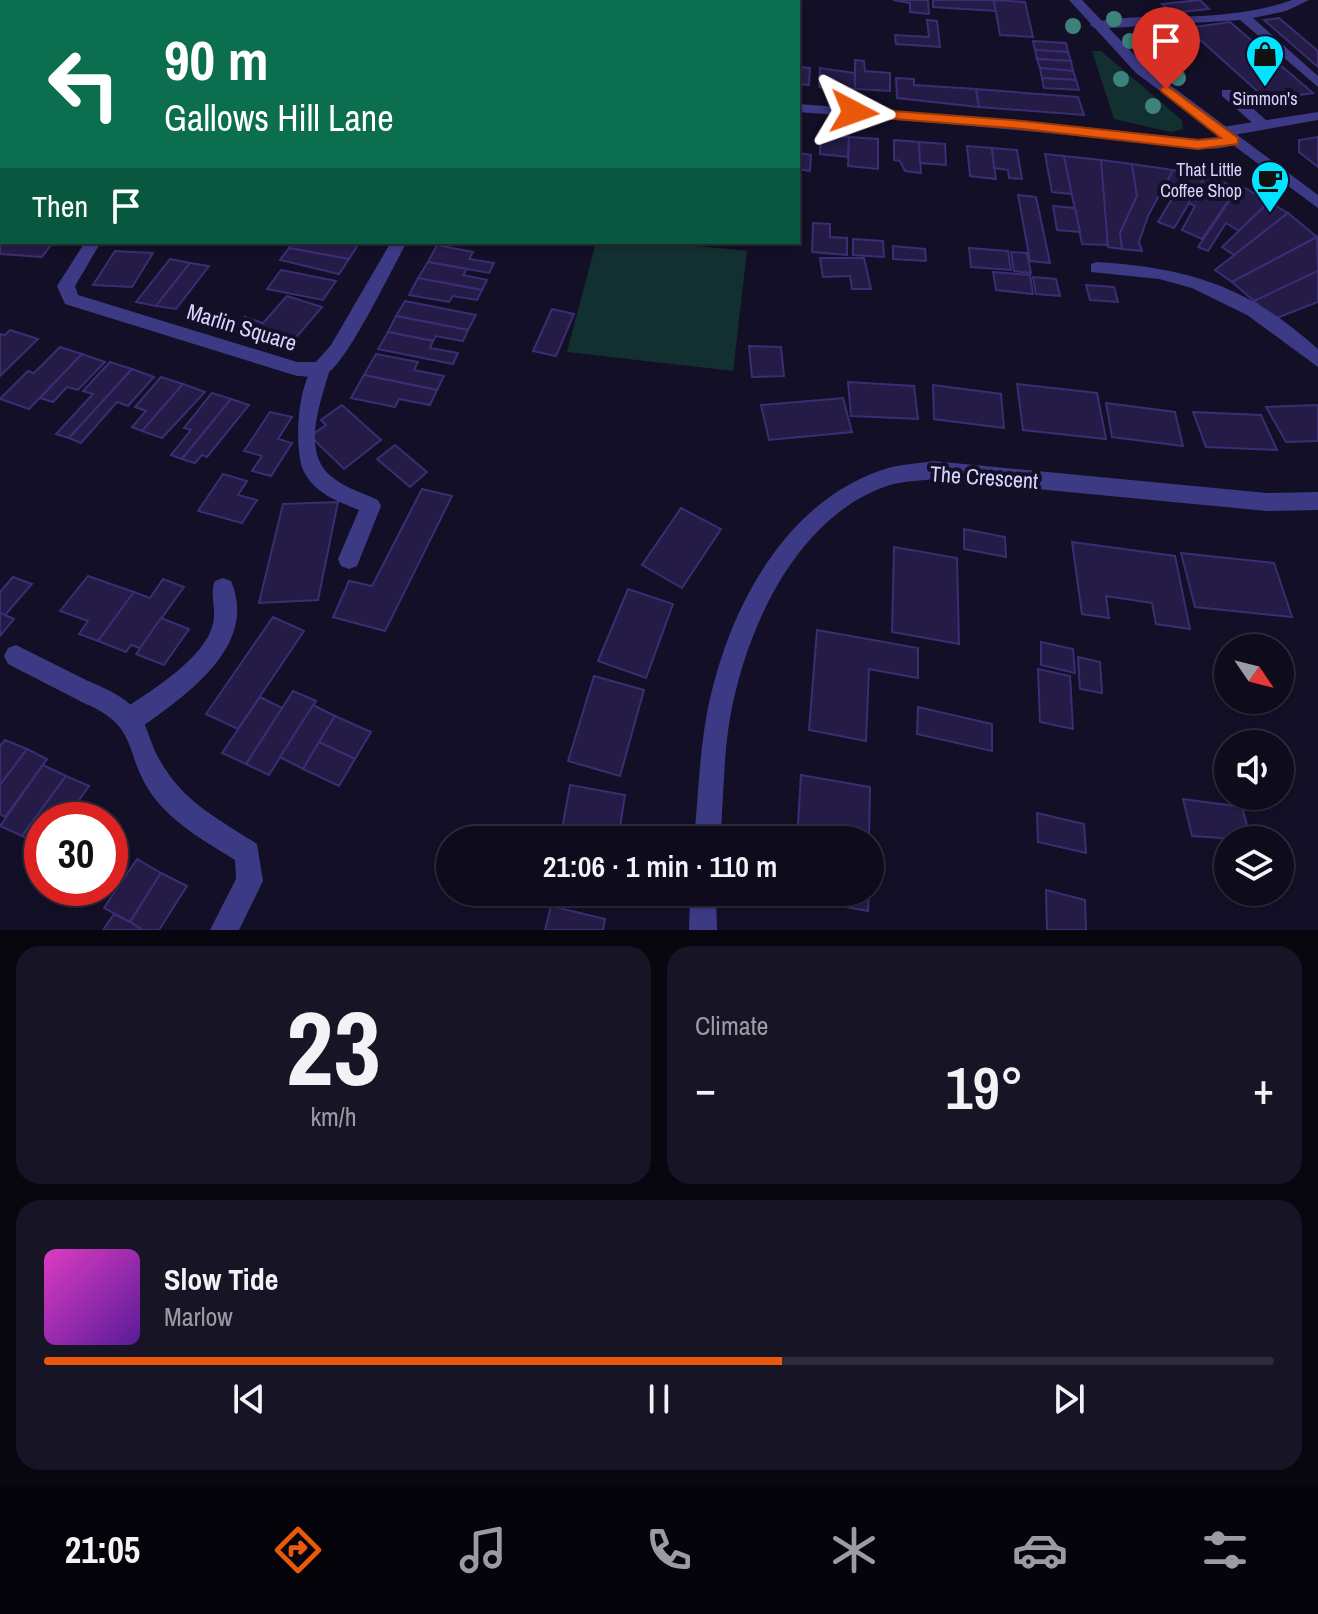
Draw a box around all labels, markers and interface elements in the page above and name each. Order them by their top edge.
pin [1132,7,1200,89]
icon: arrive [1144,19,1188,63]
text: 90 m [164,22,269,97]
icon: left [32,32,136,136]
shop icon: Simmon's [1244,33,1286,88]
position arrow [812,70,896,154]
place label: Simmon's [1232,86,1298,111]
text: Gallows Hill Lane [164,94,394,142]
place label: That Little Coffee Shop [1160,157,1242,203]
cafe icon: That Little Coffee Shop [1249,159,1291,214]
icon: arrive [104,184,148,228]
text: Then [32,186,88,226]
street label: Marlin Square [183,296,301,358]
street label: The Crescent [929,458,1039,496]
north arrow [1214,634,1294,714]
map controls [1214,634,1294,906]
button: sound [1214,730,1294,810]
speed limit sign: 30 [24,802,128,906]
button: layers [1214,826,1294,906]
text: 21:06 · 1 min · 110 m [543,846,777,886]
text: 23 [286,977,381,1117]
text: Climate [695,1008,768,1043]
text: 19° [945,1047,1024,1128]
text: − [695,1058,716,1118]
text: + [1253,1058,1274,1118]
text: km/h [310,1099,357,1134]
text: Slow Tide [164,1259,278,1299]
text: Marlow [164,1299,233,1334]
icon: previous [227,1377,271,1421]
icon: pause [637,1377,681,1421]
icon: next [1047,1377,1091,1421]
icon: directions [270,1522,326,1578]
icon: music [455,1522,511,1578]
icon: phone [641,1522,697,1578]
icon: climate [826,1522,882,1578]
icon: car [1012,1522,1068,1578]
icon: filters [1197,1522,1253,1578]
text: 21:05 [65,1526,140,1574]

